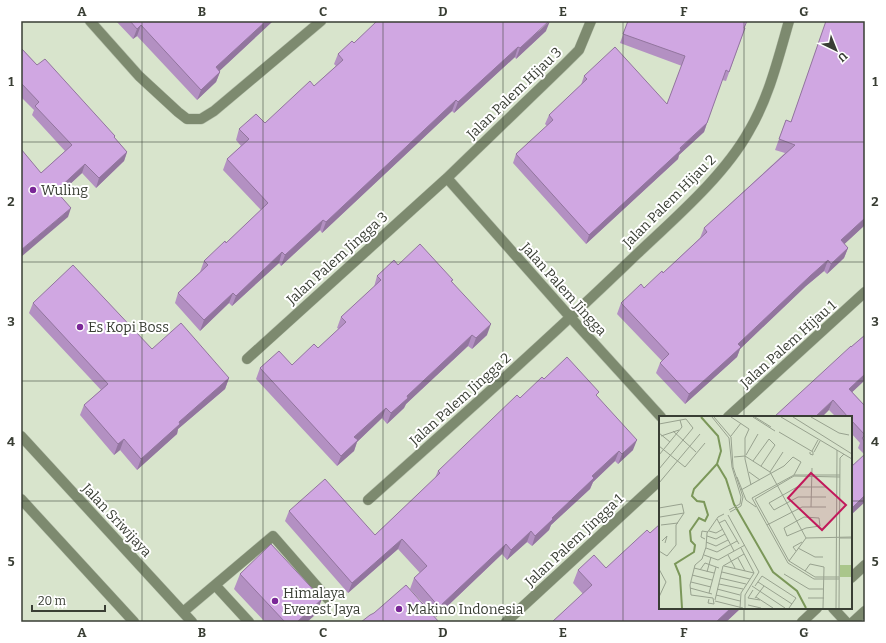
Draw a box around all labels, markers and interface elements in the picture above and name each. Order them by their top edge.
text: A [77,4,87,19]
text: B [198,4,206,19]
text: C [319,4,327,19]
text: D [438,4,448,19]
text: E [559,4,567,19]
text: F [680,4,688,19]
text: G [799,4,809,19]
north arrow [816,30,856,70]
street label: Jalan Palem Hijau 3 [463,44,565,144]
text: U [835,49,850,64]
text: 1 [8,74,14,89]
text: 1 [872,74,878,89]
street label: Jalan Palem Hijau 2 [619,151,719,252]
place label: Wuling [41,182,88,199]
marker: Wuling [28,185,38,195]
text: 2 [7,194,15,209]
text: 2 [871,194,879,209]
street label: Jalan Palem Jingga 3 [282,208,391,309]
street label: Jalan Palem Jingga [517,238,610,340]
street label: Jalan Palem Hijau 1 [736,297,840,392]
text: 3 [7,314,15,329]
text: 3 [871,314,879,329]
place label: Es Kopi Boss [88,319,169,336]
marker: Es Kopi Boss [75,322,85,332]
street label: Jalan Palem Jingga 2 [406,350,514,450]
inset map [659,416,852,609]
text: 4 [7,434,15,449]
text: 4 [871,434,879,449]
street label: Jalan Sriwijaya [78,479,155,561]
street label: Jalan Palem Jingga 1 [521,490,627,591]
text: 5 [7,554,15,569]
text: 5 [871,554,879,569]
place label: Himalaya Everest Jaya [283,585,361,618]
scale bar [32,587,105,613]
text: 20 m [38,594,67,608]
marker: Himalaya Everest Jaya [270,596,280,606]
place label: Makino Indonesia [407,601,524,618]
marker: Makino Indonesia [394,604,404,614]
text: A [77,625,87,640]
text: B [198,625,206,640]
text: C [319,625,327,640]
text: D [438,625,448,640]
text: E [559,625,567,640]
text: F [680,625,688,640]
text: G [799,625,809,640]

